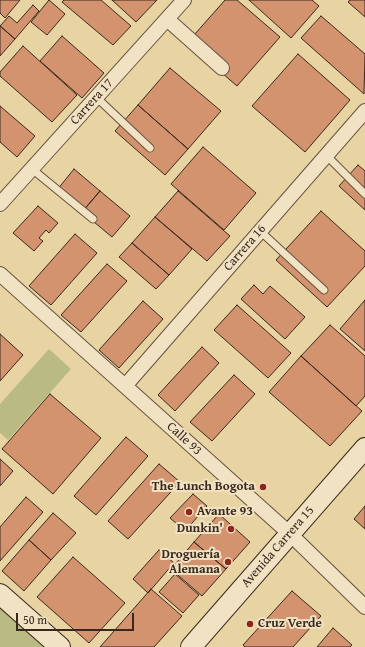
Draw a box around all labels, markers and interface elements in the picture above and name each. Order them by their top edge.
street label: Carrera 17 [67,76,117,128]
street label: Carrera 16 [221,222,269,274]
street label: Calle 93 [163,419,205,459]
place label: The Lunch Bogota [152,479,255,495]
marker: The Lunch Bogota [258,482,268,492]
street label: Avenida Carrera 15 [238,503,318,591]
place label: Avante 93 [197,504,253,520]
marker: Avante 93 [184,507,194,517]
place label: Dunkin' [177,521,223,537]
marker: Dunkin' [226,524,236,534]
place label: Droguería Alemana [161,547,220,578]
marker: Droguería Alemana [223,557,233,567]
scale bar [18,605,136,631]
text: 50 m [23,611,47,628]
place label: Cruz Verde [258,616,322,632]
marker: Cruz Verde [245,619,255,629]

